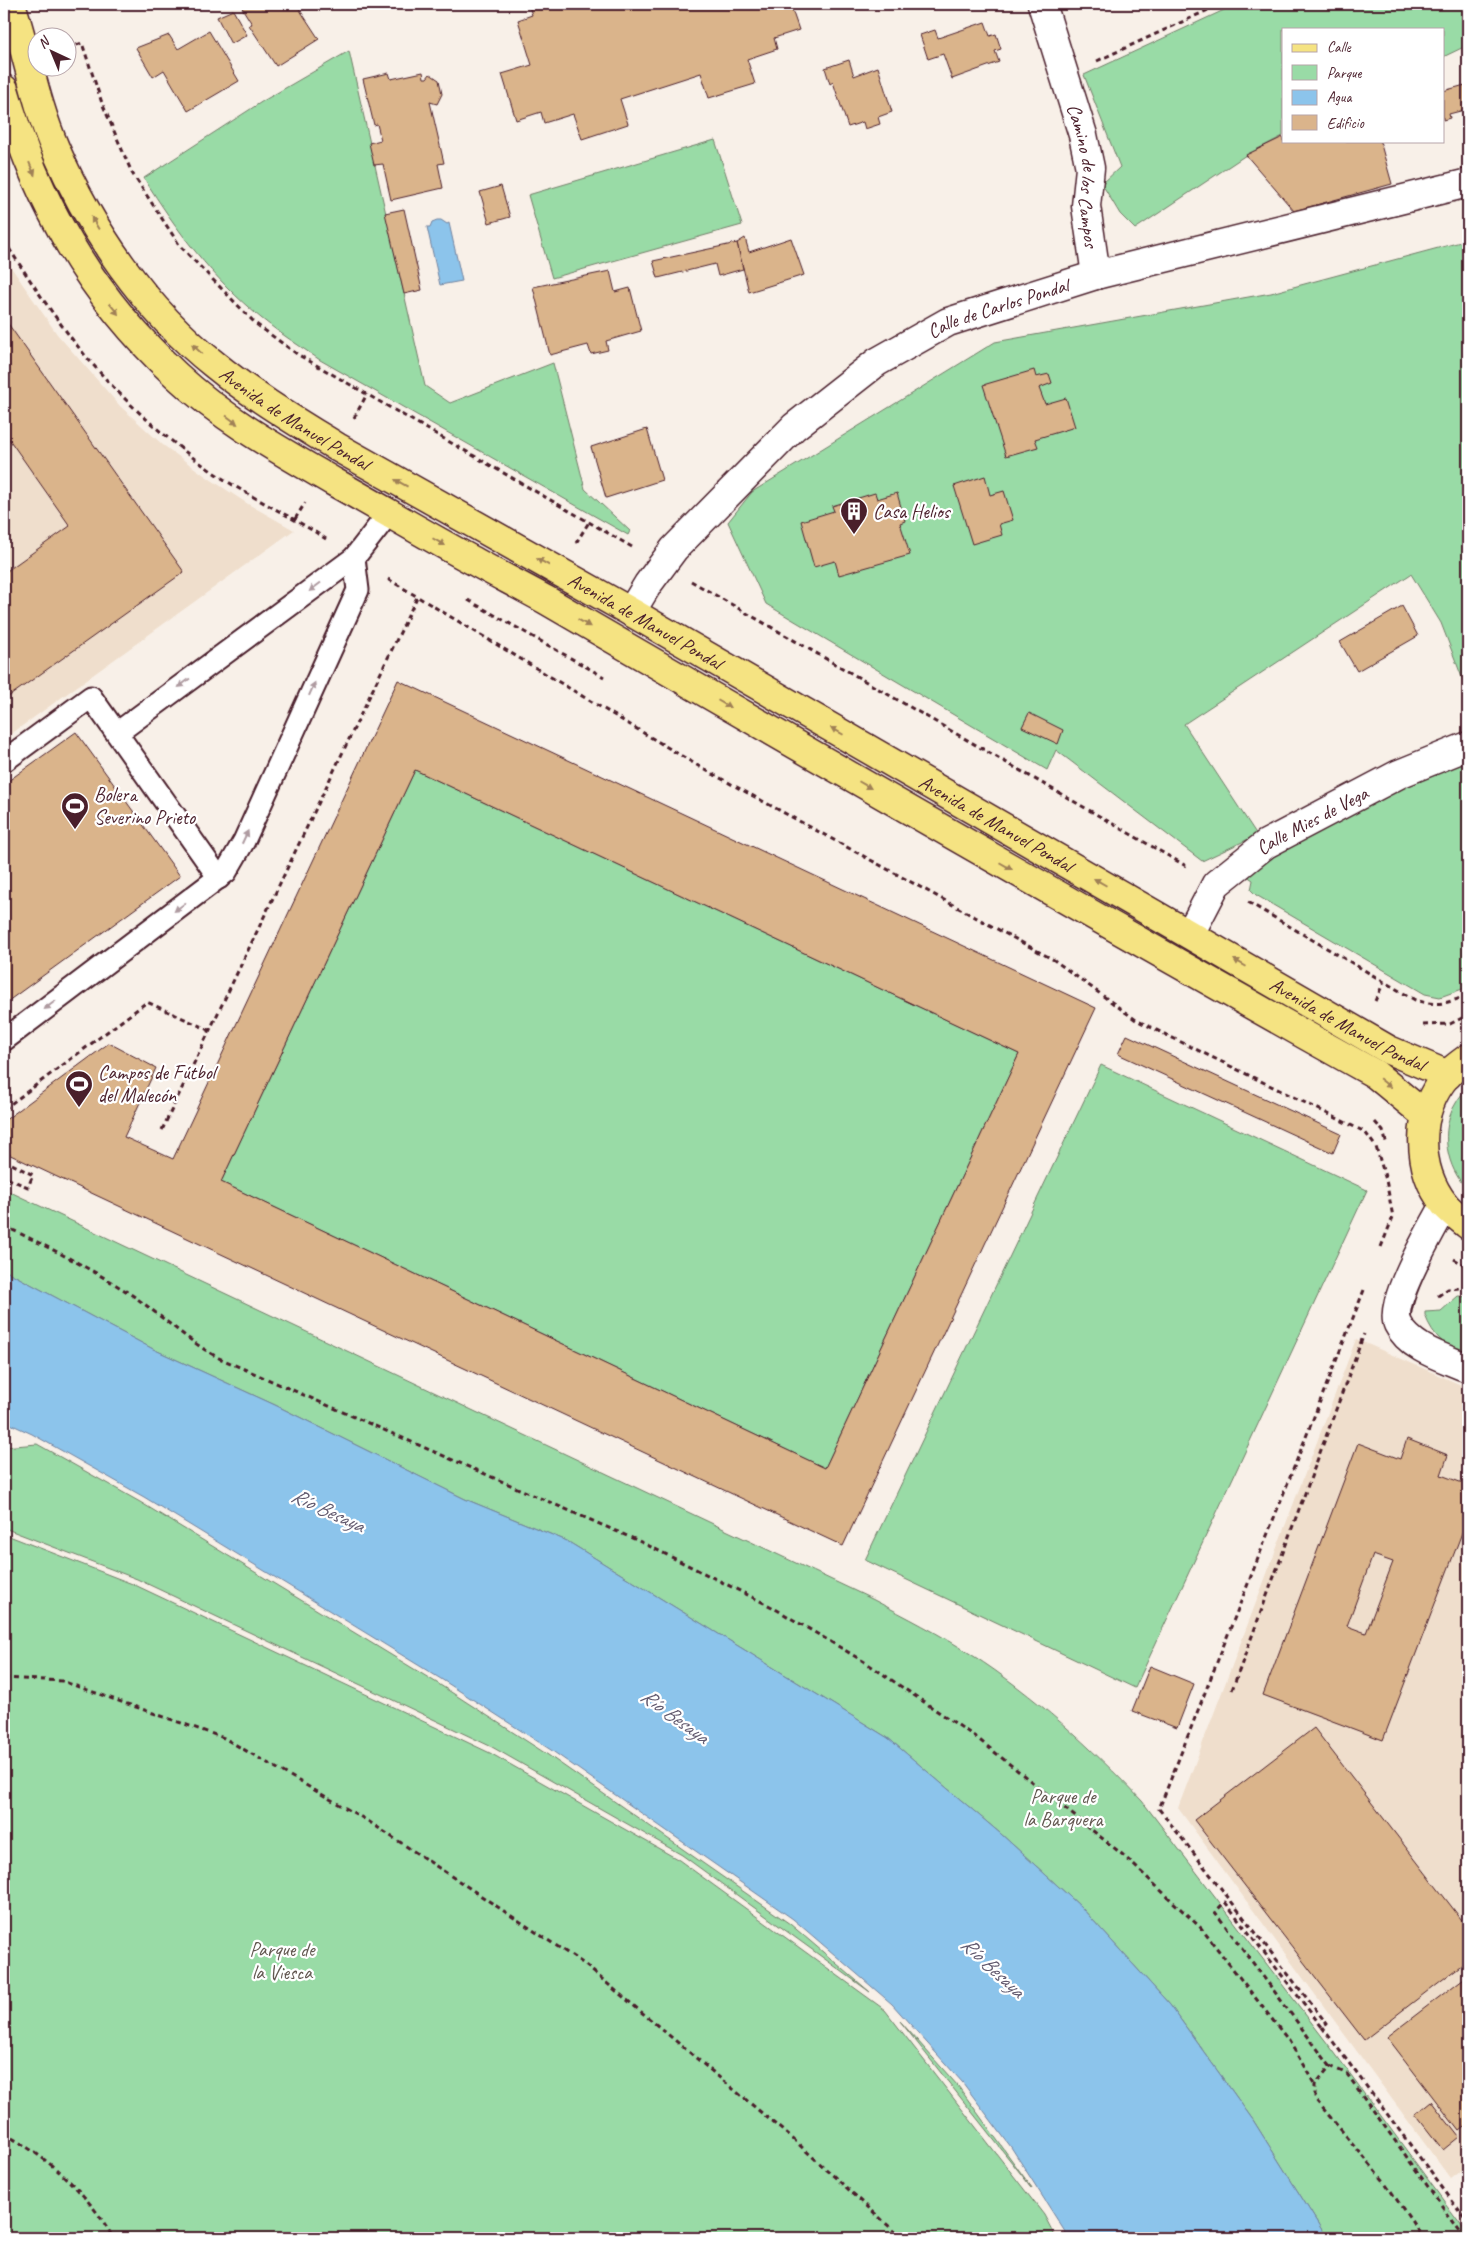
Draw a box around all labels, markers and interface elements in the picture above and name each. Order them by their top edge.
north arrow [28,28,78,78]
legend [1282,28,1444,142]
text: N [34,32,54,52]
text: Calle [1327,38,1352,57]
text: Parque [1327,64,1363,83]
text: Agua [1327,88,1352,107]
street label: Camino de los Campos [1061,101,1105,251]
text: Edificio [1327,114,1365,133]
one-way arrow [28,162,36,177]
one-way arrow [91,217,100,230]
street label: Calle de Carlos Pondal [922,271,1075,344]
one-way arrow [109,302,119,315]
one-way arrow [191,343,203,355]
street label: Avenida de Manuel Pondal [215,361,378,477]
one-way arrow [225,414,238,425]
one-way arrow [395,478,408,487]
building icon: Casa Helios [839,496,869,535]
place label: Casa Helios [873,499,952,524]
one-way arrow [433,537,446,546]
one-way arrow [536,558,551,566]
street label: Avenida de Manuel Pondal [564,567,730,677]
one-way arrow [309,581,322,592]
one-way arrow [577,618,590,627]
one-way arrow [178,678,191,689]
one-way arrow [309,682,317,696]
one-way arrow [718,700,731,709]
one-way arrow [831,727,844,736]
street label: Avenida de Manuel Pondal [915,769,1081,879]
street label: Calle Mies de Vega [1250,780,1373,860]
one-way arrow [859,781,872,790]
place label: Bolera Severino Prieto [94,782,196,830]
sports icon: Bolera Severino Prieto [60,791,90,830]
one-way arrow [242,830,250,844]
one-way arrow [1000,861,1013,870]
one-way arrow [1092,878,1107,886]
one-way arrow [174,902,187,913]
one-way arrow [1233,959,1248,967]
street label: Avenida de Manuel Pondal [1265,971,1432,1078]
one-way arrow [43,1000,57,1010]
place label: Campos de Fútbol del Malecón [98,1060,219,1108]
sports icon: Campos de Fútbol del Malecón [64,1069,94,1108]
one-way arrow [1379,1077,1391,1088]
water label: Río Besaya [287,1482,370,1539]
water label: Río Besaya [636,1683,715,1750]
park label: Parque de la Barquera [1023,1784,1105,1832]
water label: Río Besaya [956,1931,1032,2004]
park label: Parque de la Viesca [249,1937,316,1985]

